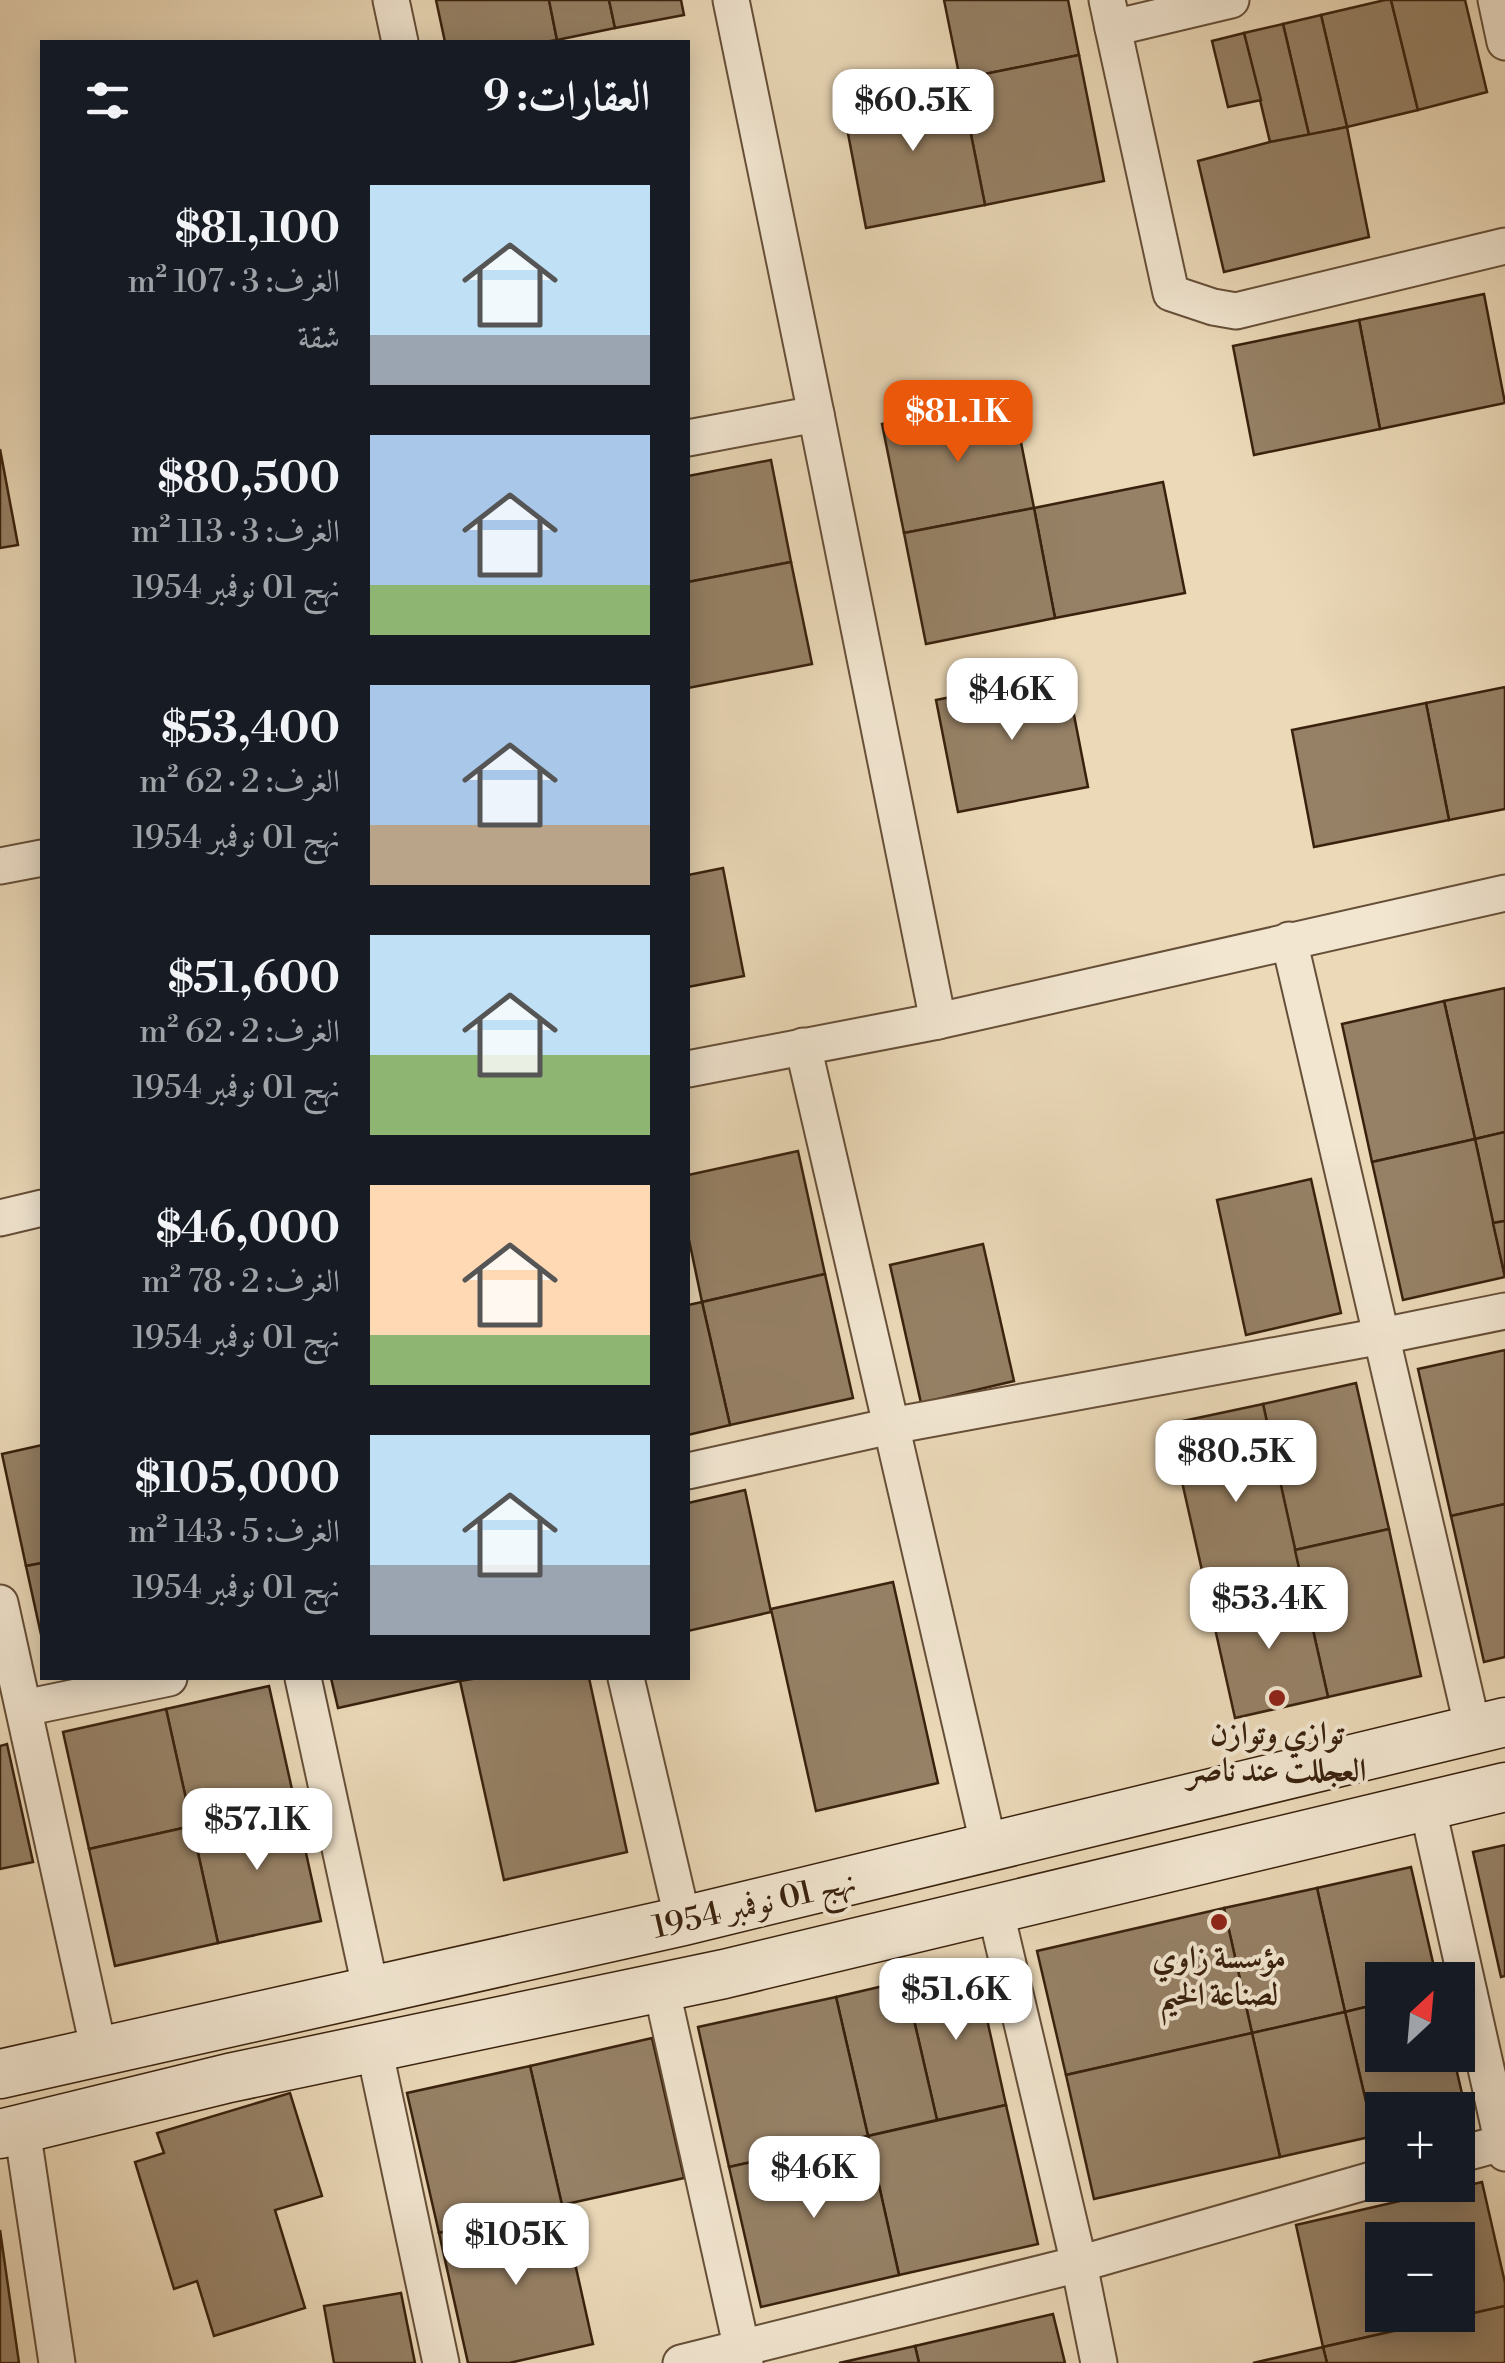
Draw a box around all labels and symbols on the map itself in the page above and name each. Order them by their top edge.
pin: $60.5K [832,69,994,154]
pin: $81.1K [877,380,1039,465]
pin: $46K [953,658,1071,743]
pin: $80.5K [1155,1420,1317,1505]
pin: $53.4K [1188,1567,1350,1652]
marker: توازي وتوازن العجللت عند ناصر [1266,1687,1288,1709]
place label: توازي وتوازن العجللت عند ناصر [1184,1714,1366,1791]
pin: $57.1K [176,1788,338,1873]
street label: نهج 01 نوفمبر 1954 [648,1862,862,1955]
marker: مؤسسة زاوي لصناعة الخيم [1208,1911,1230,1933]
place label: مؤسسة زاوي لصناعة الخيم [1152,1938,1286,2026]
pin: $51.6K [875,1958,1037,2043]
north arrow [1365,1962,1475,2072]
pin: $46K [755,2136,873,2221]
pin: $105K [446,2203,586,2288]

